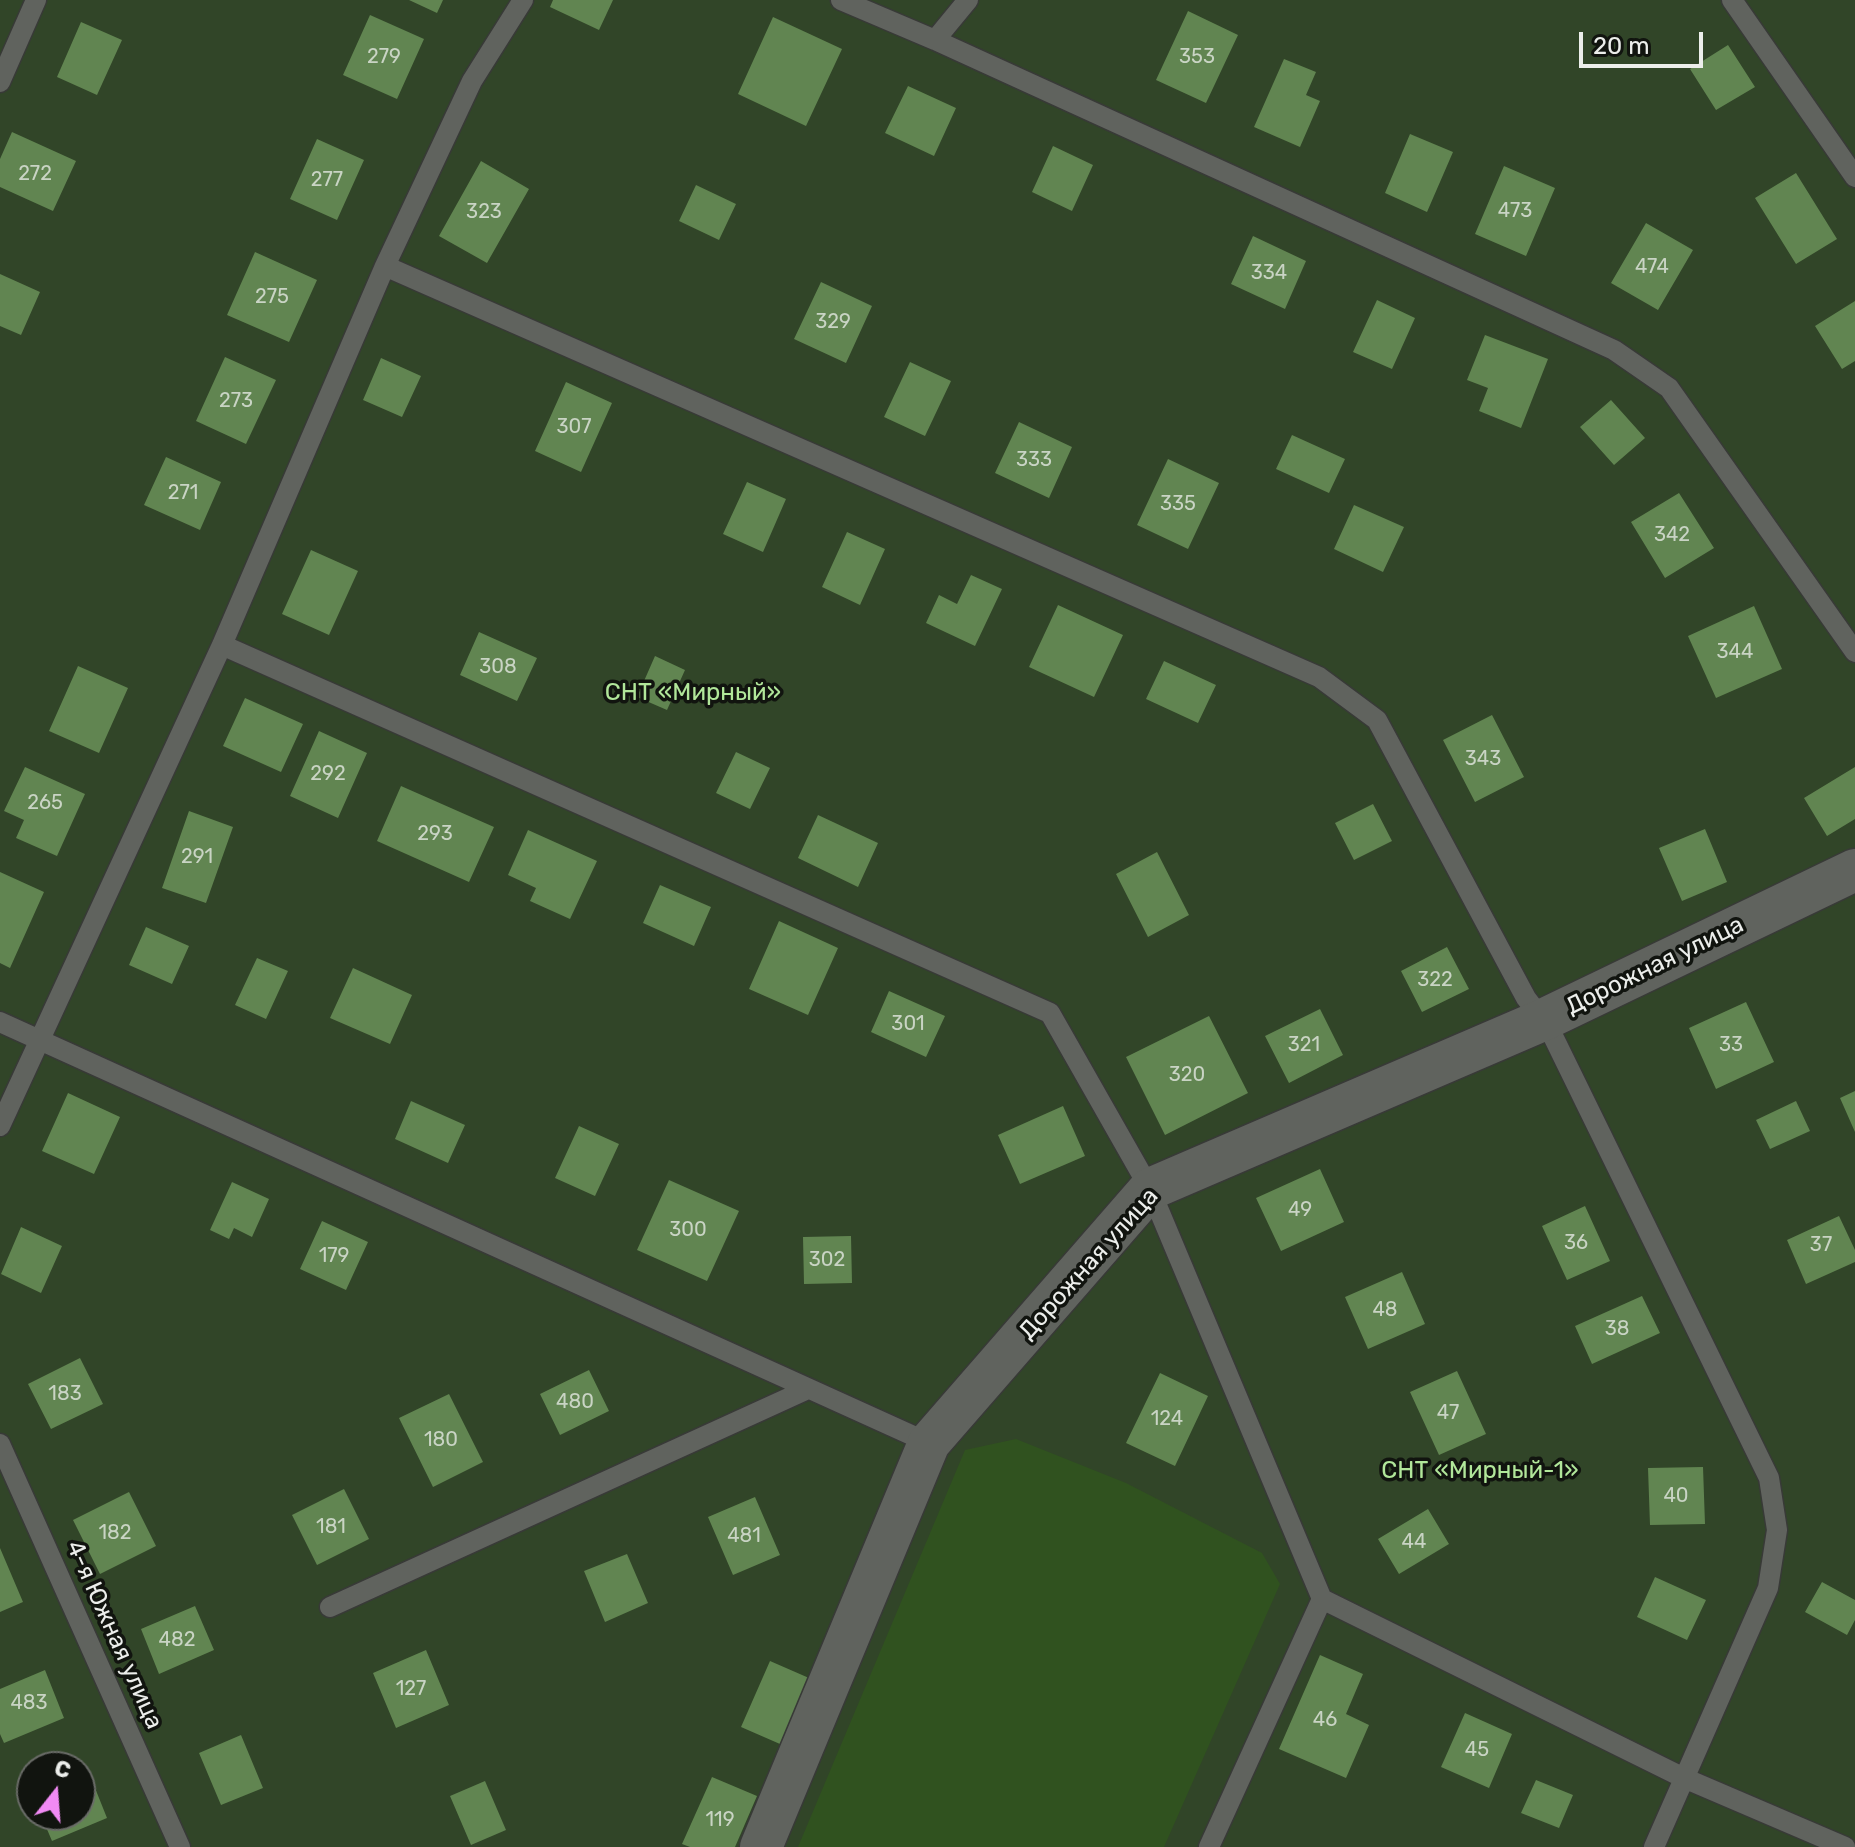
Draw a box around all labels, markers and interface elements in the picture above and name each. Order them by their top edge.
scale bar [1583,16,1707,66]
text: 20 m [1593,32,1650,60]
house number: 279 [367,45,401,69]
house number: 353 [1179,45,1215,69]
house number: 272 [18,162,52,186]
house number: 277 [311,168,343,192]
house number: 473 [1498,199,1532,223]
house number: 323 [466,200,502,224]
house number: 474 [1635,255,1669,279]
house number: 334 [1251,261,1287,285]
house number: 275 [255,285,289,309]
house number: 329 [815,310,851,334]
house number: 273 [219,389,253,413]
house number: 307 [557,415,591,439]
house number: 333 [1016,448,1052,472]
house number: 271 [168,481,198,505]
house number: 335 [1160,492,1196,516]
house number: 342 [1654,523,1690,547]
house number: 344 [1717,640,1753,664]
house number: 308 [479,655,517,679]
park label: СНТ «Мирный» [605,679,781,707]
house number: 343 [1465,747,1501,771]
house number: 292 [310,762,346,786]
house number: 265 [27,791,63,815]
house number: 293 [417,822,453,846]
house number: 291 [181,845,213,869]
street label: Дорожная улица [1562,911,1748,1021]
house number: 322 [1417,968,1453,992]
house number: 301 [891,1012,925,1036]
house number: 321 [1288,1033,1320,1057]
house number: 33 [1719,1033,1743,1057]
house number: 320 [1169,1063,1205,1087]
street label: Дорожная улица [1013,1182,1165,1346]
house number: 49 [1288,1198,1312,1222]
house number: 300 [669,1218,707,1242]
house number: 36 [1564,1231,1588,1255]
house number: 37 [1810,1233,1832,1257]
house number: 179 [319,1244,349,1268]
house number: 302 [809,1248,845,1272]
house number: 48 [1372,1298,1398,1322]
house number: 38 [1605,1317,1629,1341]
house number: 183 [48,1382,82,1406]
house number: 480 [556,1390,594,1414]
house number: 47 [1437,1401,1459,1425]
house number: 124 [1151,1407,1183,1431]
house number: 180 [424,1428,458,1452]
park label: СНТ «Мирный-1» [1381,1457,1579,1485]
house number: 40 [1663,1484,1689,1508]
house number: 181 [316,1515,346,1539]
house number: 182 [98,1521,132,1545]
house number: 481 [727,1524,761,1548]
house number: 44 [1402,1530,1426,1554]
street label: 4-я Южная улица [59,1536,169,1734]
house number: 482 [159,1628,195,1652]
house number: 127 [396,1677,426,1701]
house number: 483 [10,1691,48,1715]
house number: 46 [1313,1708,1337,1732]
house number: 45 [1465,1738,1489,1762]
north arrow [16,1751,96,1831]
text: С [51,1754,74,1785]
house number: 119 [706,1808,734,1832]

